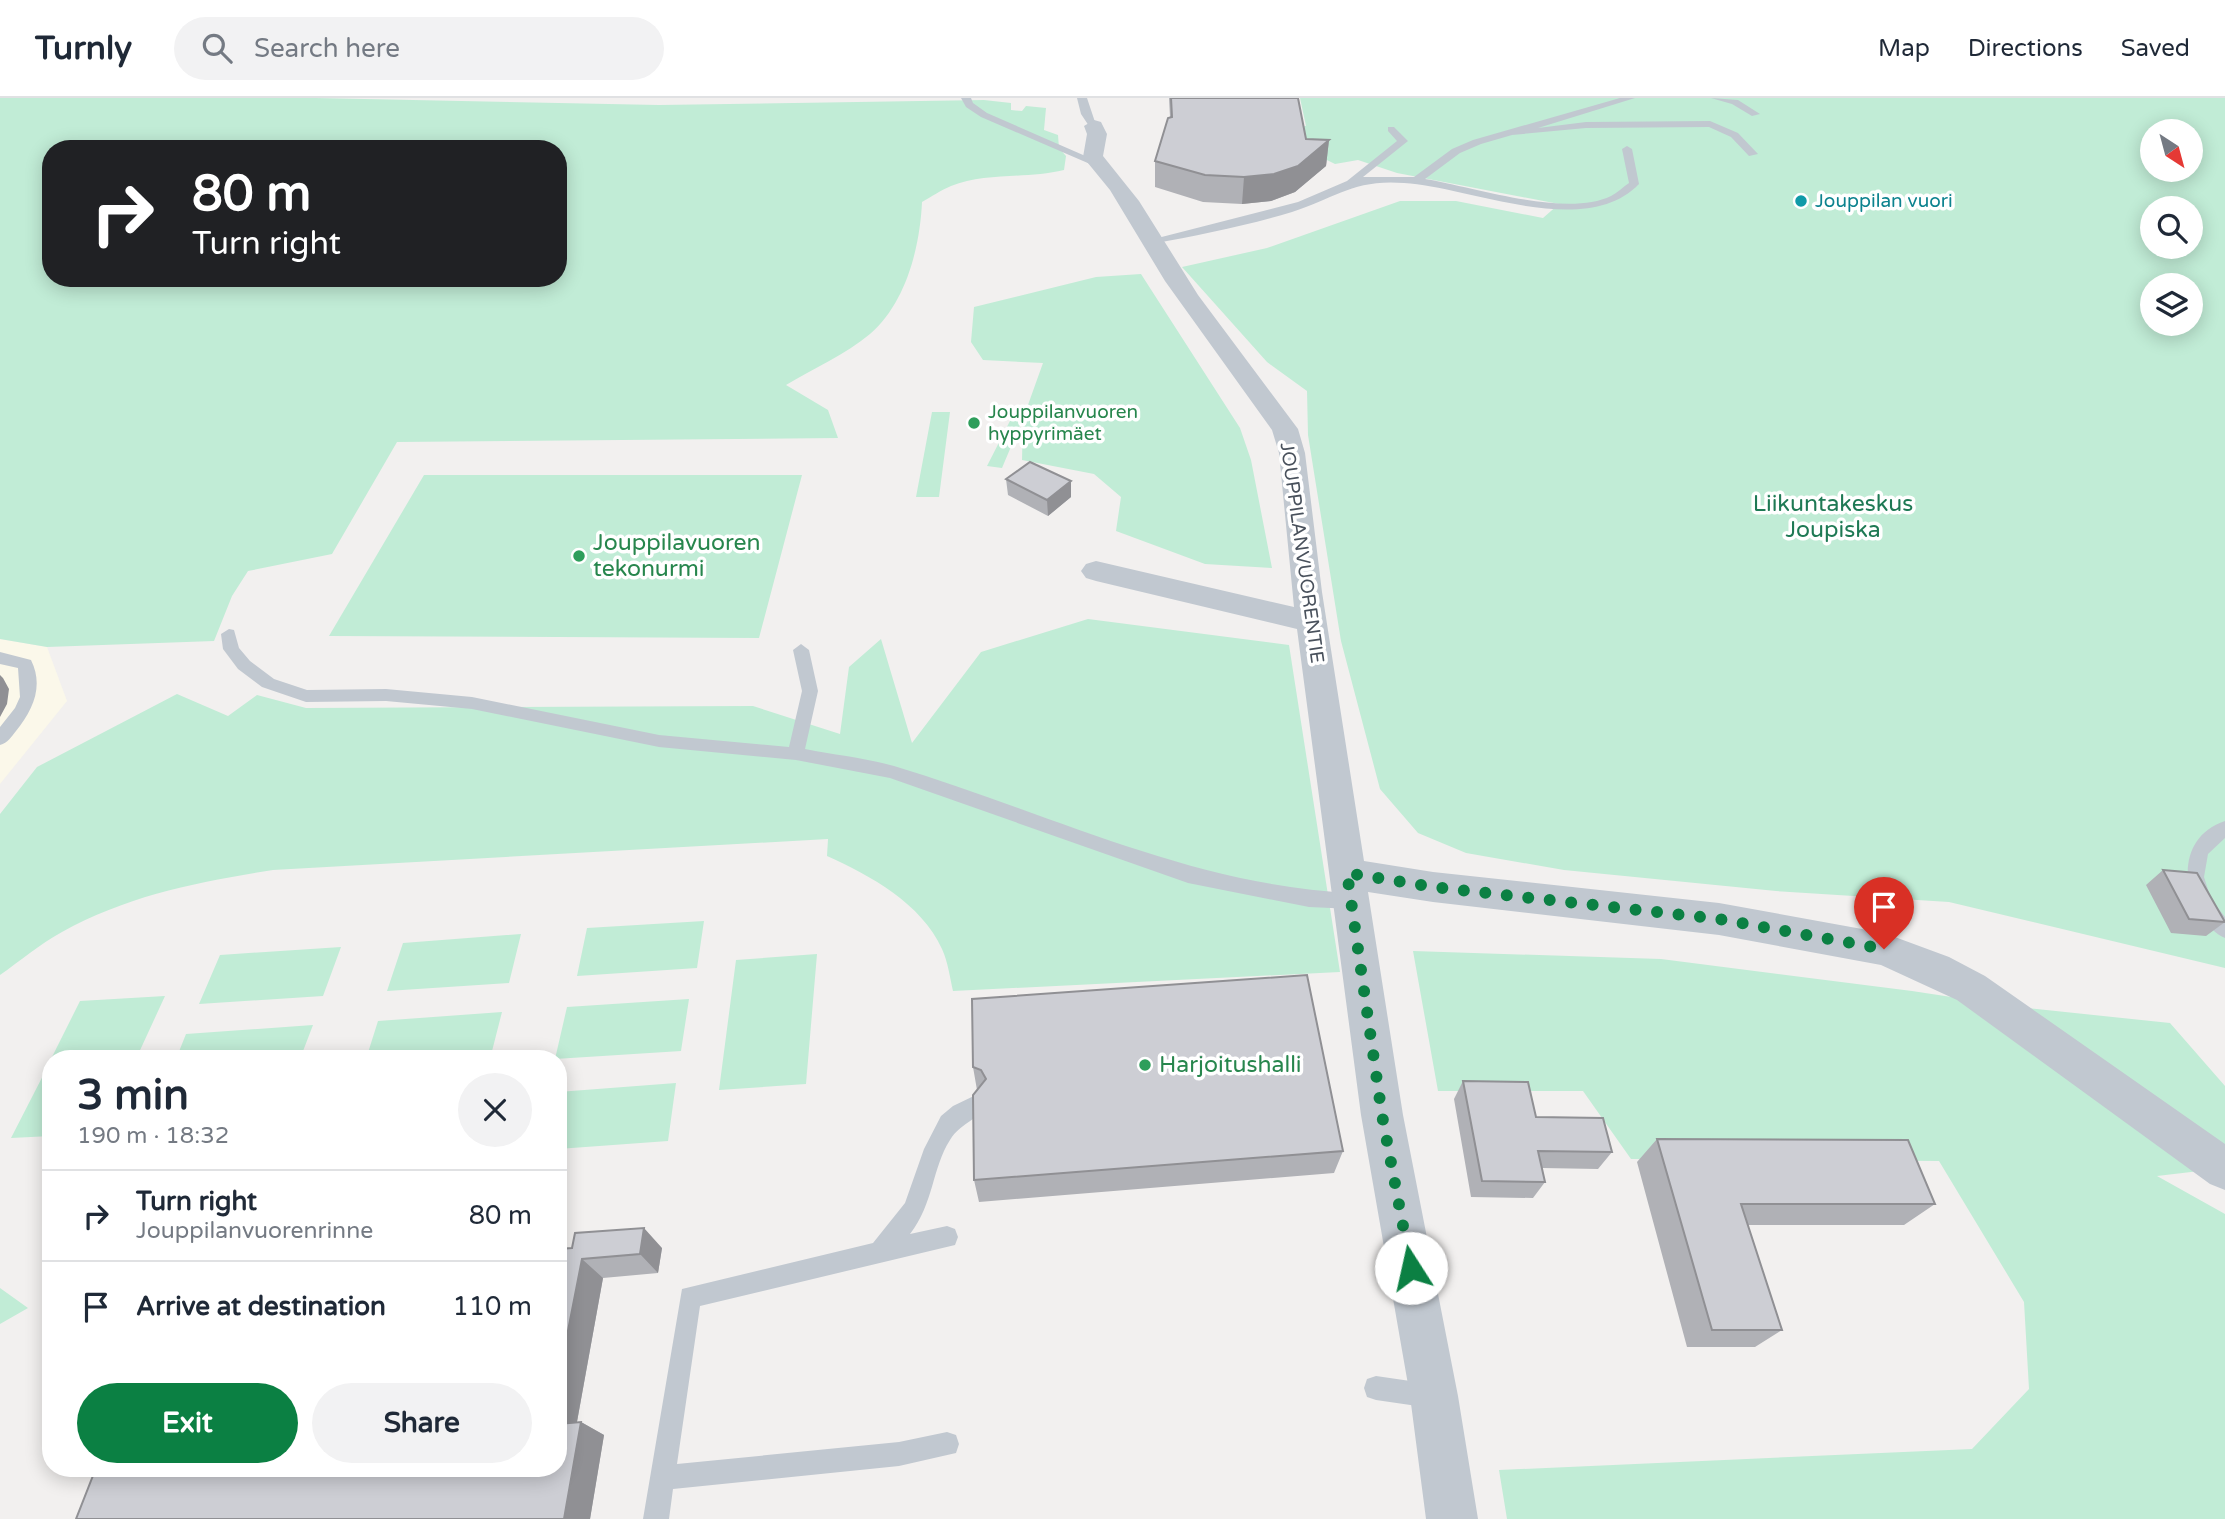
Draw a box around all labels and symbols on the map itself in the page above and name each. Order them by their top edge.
north arrow [2140,119,2203,182]
place label: Jouppilan vuori [1815,190,1953,212]
marker: Jouppilan vuori [1793,193,1809,209]
place label: Jouppilanvuoren hyppyrimäet [988,401,1138,445]
marker: Jouppilanvuoren hyppyrimäet [966,415,982,431]
street label: JOUPPILANVUORENTIE [1276,441,1328,665]
park label: Liikuntakeskus Joupiska [1753,490,1913,544]
place label: Jouppilavuoren tekonurmi [593,529,761,583]
marker: Jouppilavuoren tekonurmi [571,548,587,564]
pin [1854,877,1914,949]
place label: Harjoitushalli [1159,1051,1302,1079]
marker: Harjoitushalli [1137,1057,1153,1073]
position arrow [1374,1231,1448,1305]

